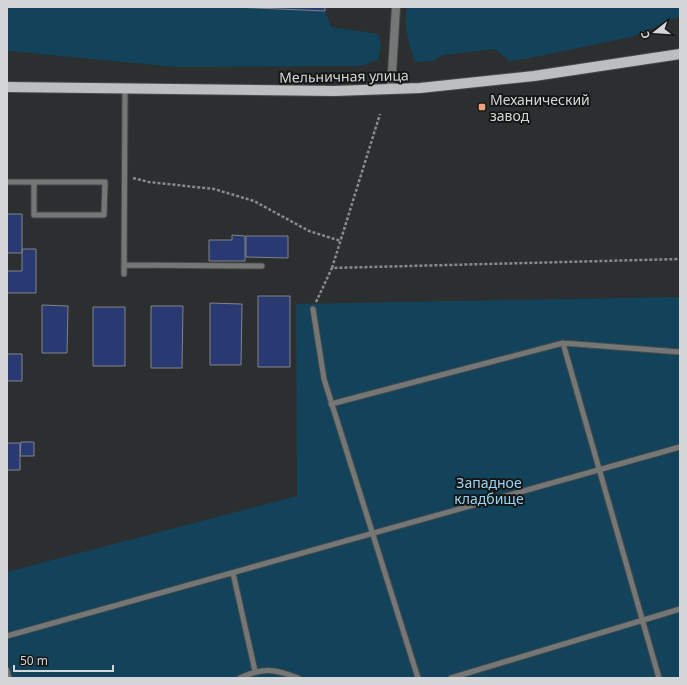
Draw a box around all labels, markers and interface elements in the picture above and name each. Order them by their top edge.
north arrow [635,12,675,52]
text: С [637,29,653,41]
street label: Мельничная улица [279,65,409,87]
place label: Механический завод [490,90,590,125]
marker: Механический завод [477,102,487,112]
park label: Западное кладбище [454,473,524,508]
scale bar [14,647,113,673]
text: 50 m [20,652,48,669]

